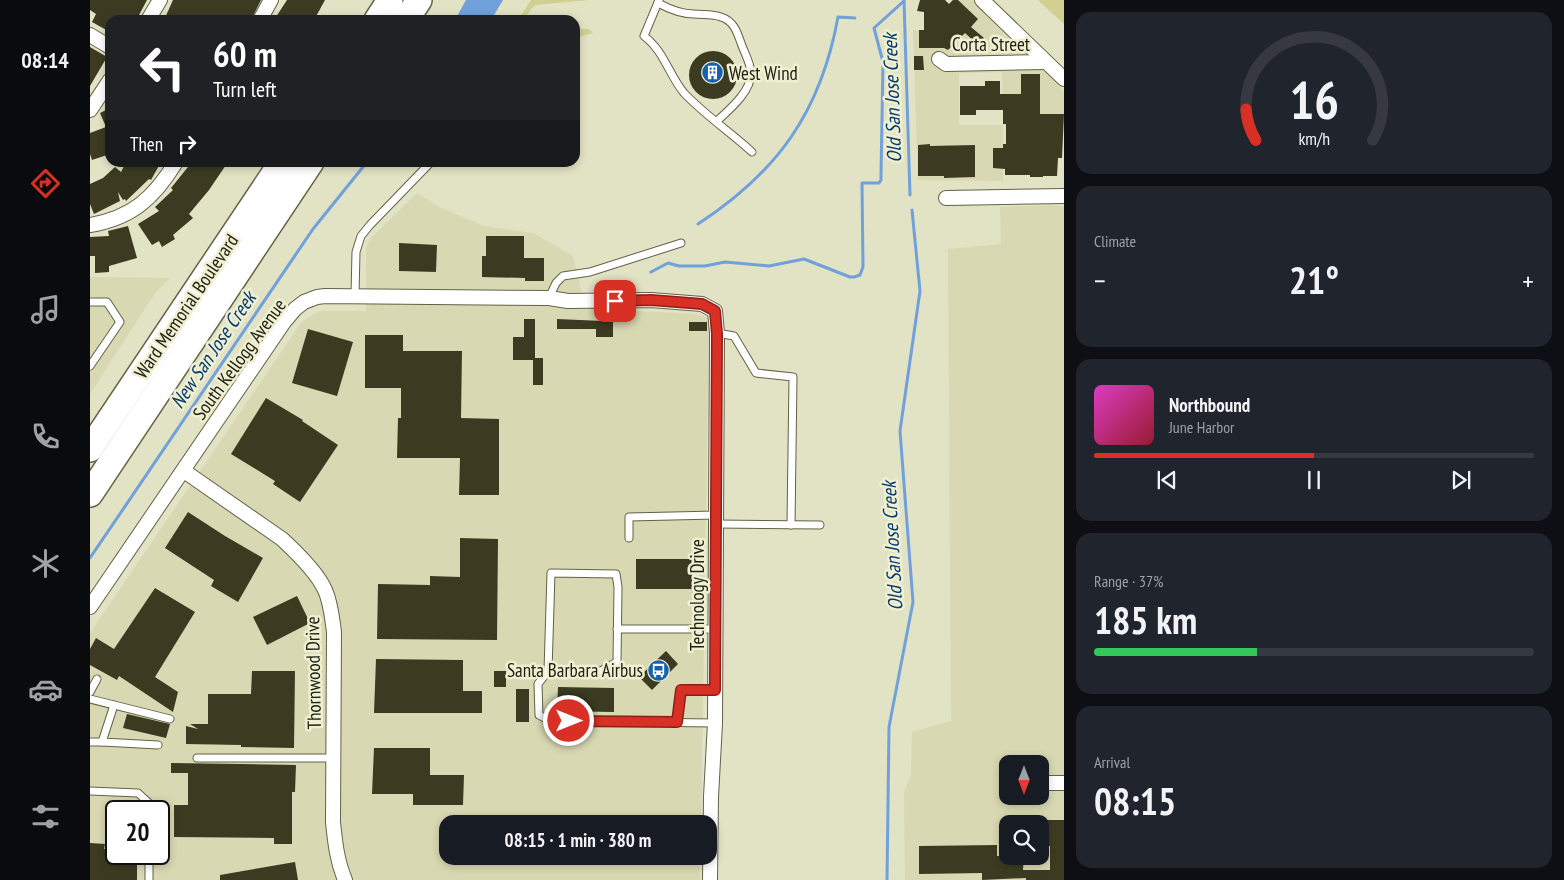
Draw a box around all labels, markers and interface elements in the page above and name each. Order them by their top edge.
text: 60 m [213,31,277,77]
water label: Old San Jose Creek [877,31,907,163]
street label: Corta Street [952,32,1031,56]
icon: left [130,35,195,100]
text: 08:14 [21,46,69,74]
building icon: West Wind [701,61,725,85]
place label: West Wind [729,61,798,85]
text: 16 [1289,66,1339,133]
text: Turn left [213,75,277,103]
text: km/h [1298,127,1330,150]
icon: right [173,130,201,158]
text: Then [130,132,163,156]
icon: directions [28,166,63,201]
street label: Ward Memorial Boulevard [129,229,243,383]
text: Climate [1094,231,1136,251]
text: 21° [1289,255,1339,304]
text: − [1094,262,1106,299]
text: + [1522,262,1534,299]
pin [594,280,636,322]
water label: New San Jose Creek [164,285,263,413]
icon: arrive [601,287,629,315]
icon: music [28,292,63,327]
street label: South Kellogg Avenue [187,294,291,424]
text: Northbound [1169,393,1250,417]
text: June Harbor [1169,417,1234,437]
icon: phone [28,419,63,454]
icon: previous [1153,466,1181,494]
icon: pause [1300,466,1328,494]
icon: next [1447,466,1475,494]
water label: Old San Jose Creek [876,479,908,611]
street label: Technology Drive [685,539,709,651]
icon: climate [28,546,63,581]
text: Range · 37% [1094,571,1163,591]
text: 185 km [1094,595,1197,644]
street label: Thornwood Drive [300,616,326,730]
place label: Santa Barbara Airbus [507,658,643,682]
bus stop icon: Santa Barbara Airbus [647,658,671,682]
icon: car [28,672,63,707]
position arrow [542,694,594,746]
text: Arrival [1094,752,1130,772]
north arrow [999,755,1049,805]
map controls [999,755,1049,865]
text: 08:15 [1094,776,1176,825]
icon: filters [28,799,63,834]
speed limit sign: 20 [105,800,170,865]
button: search [999,815,1049,865]
text: 08:15 · 1 min · 380 m [505,828,651,852]

